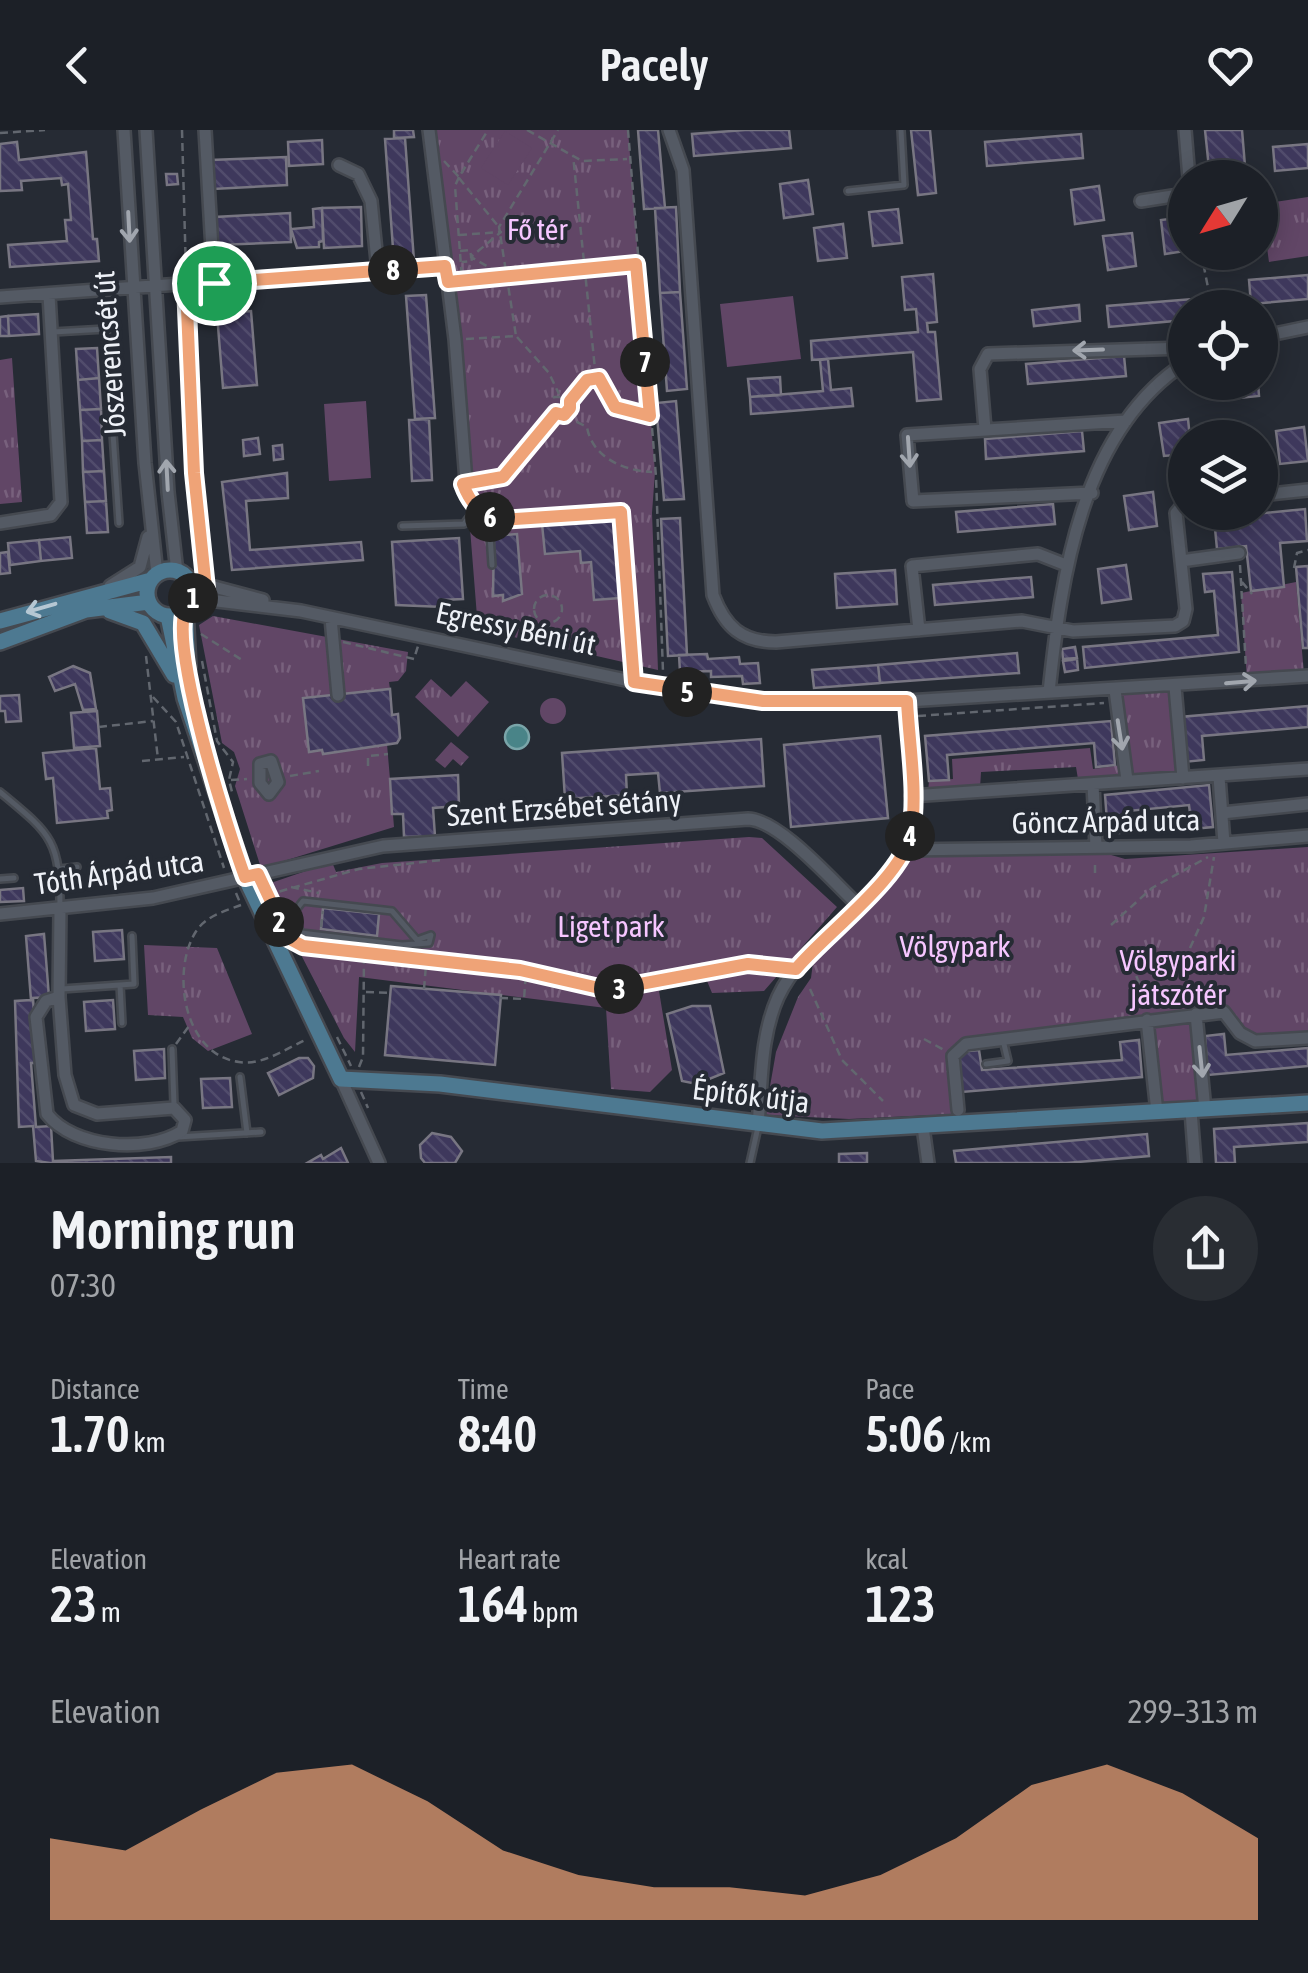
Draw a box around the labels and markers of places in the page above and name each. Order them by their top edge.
pin [172,241,257,326]
pin: 8 [368,245,418,295]
pin: 7 [620,337,670,387]
pin: 6 [465,492,515,542]
pin: 1 [168,573,218,623]
pin: 5 [662,667,712,717]
pin: 4 [885,811,935,861]
pin: 2 [254,897,304,947]
pin: 3 [594,964,644,1014]

